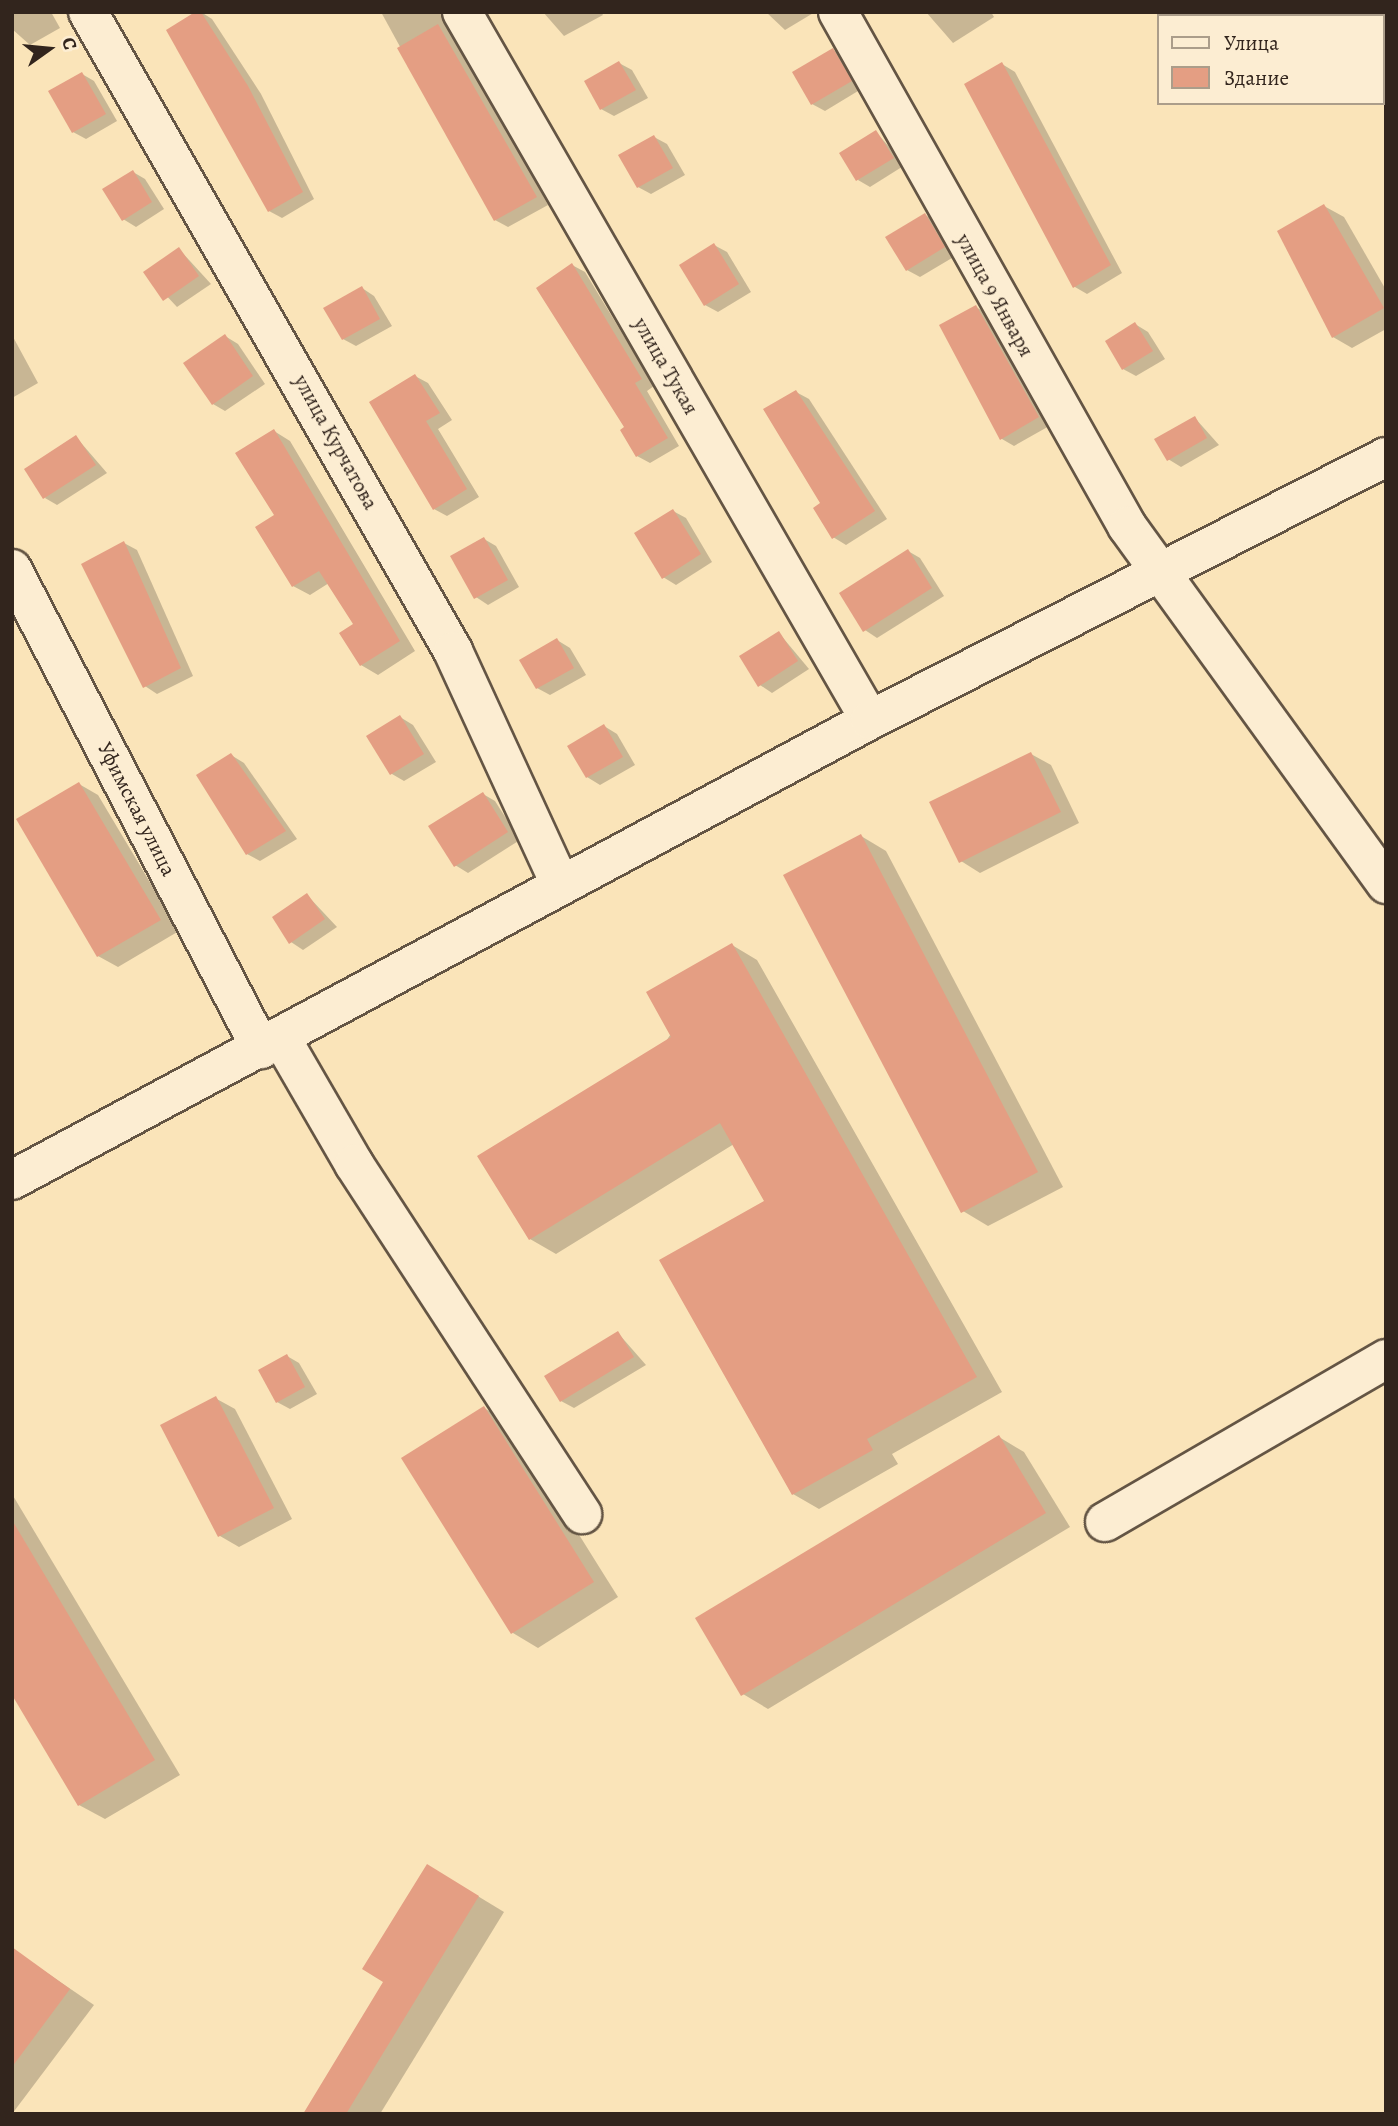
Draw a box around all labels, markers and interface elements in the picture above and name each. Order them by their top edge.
north arrow [14,14,84,84]
legend [1156,14,1384,105]
text: Улица [1224,29,1279,57]
text: С [55,35,83,53]
text: Здание [1224,64,1289,92]
street label: улица 9 Января [951,229,1039,361]
street label: улица Тукая [628,313,704,419]
street label: улица Курчатова [289,370,383,514]
street label: Уфимская улица [92,738,182,880]

